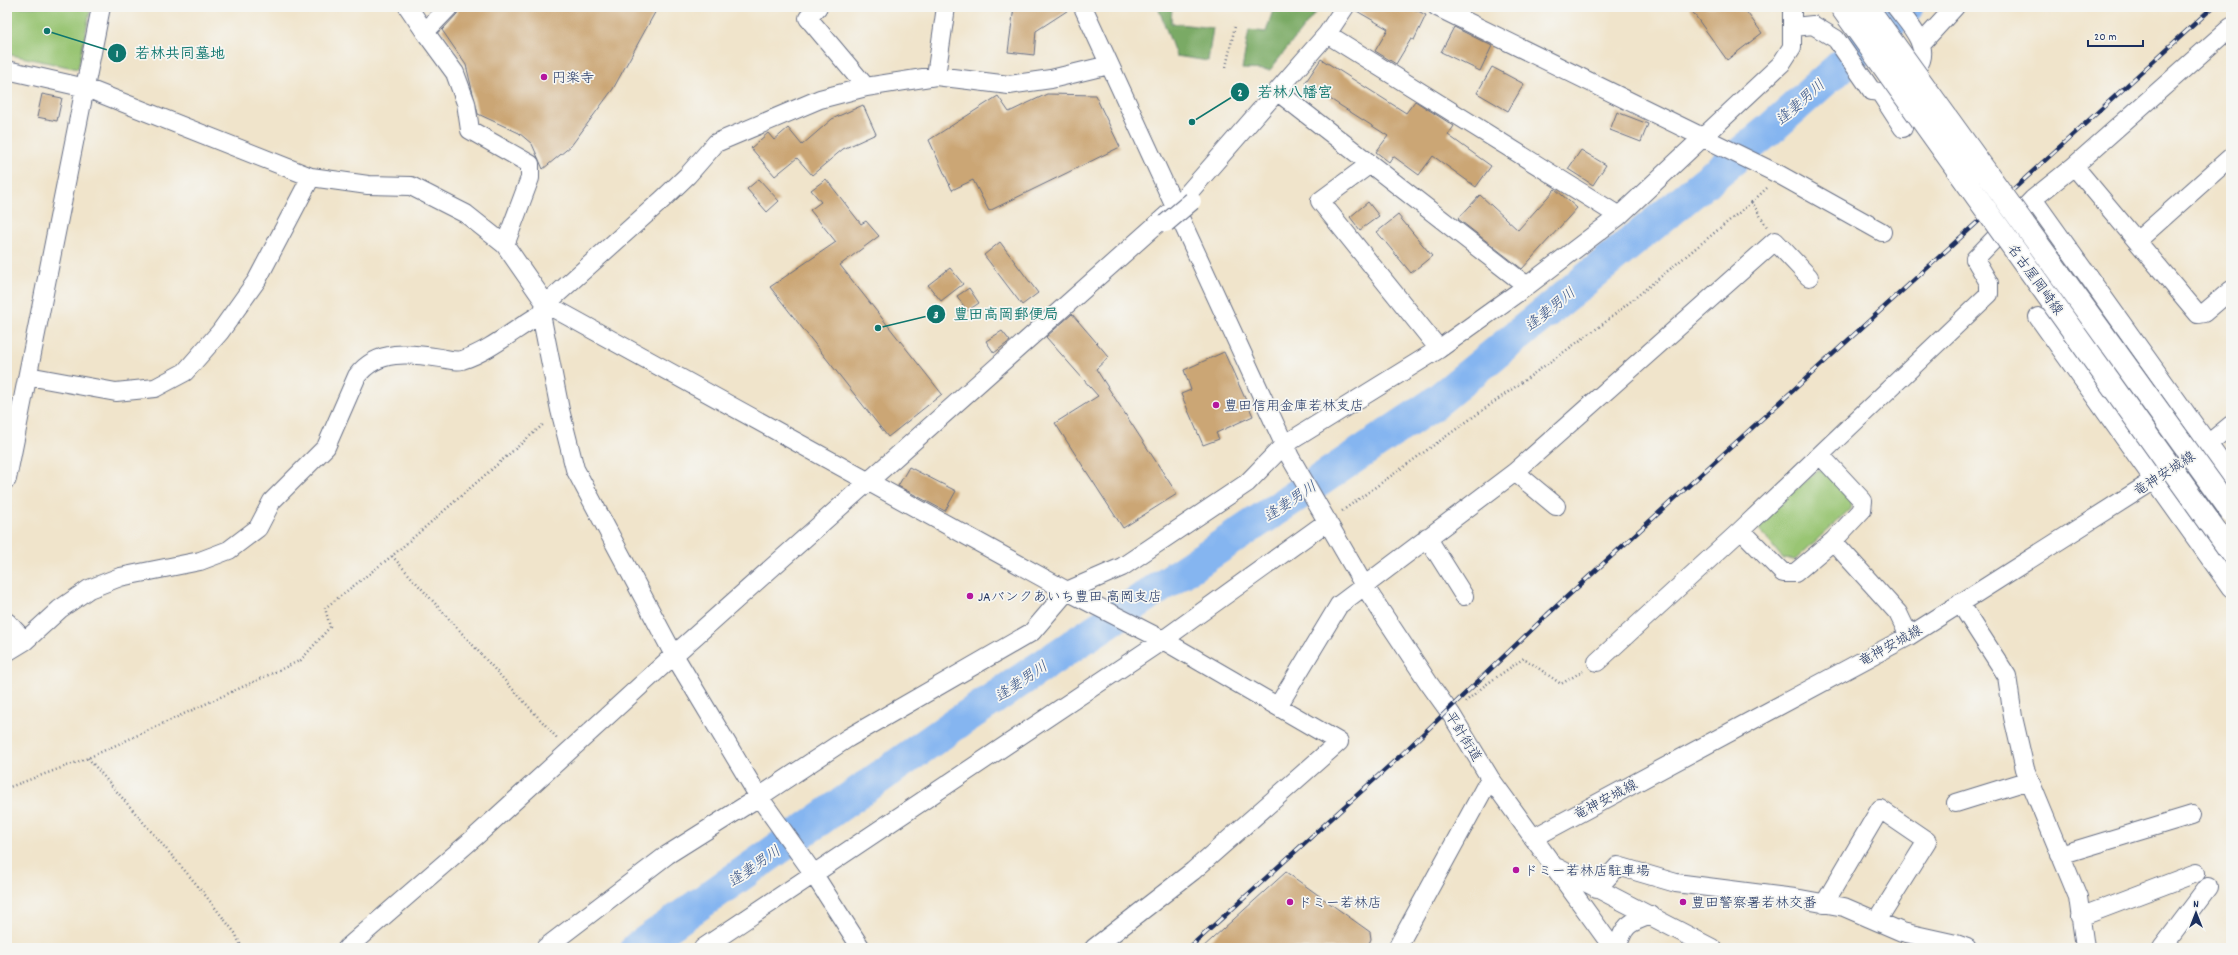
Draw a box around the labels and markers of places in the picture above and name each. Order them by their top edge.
callout: 若林共同墓地 [107,40,233,67]
place label: 円楽寺 [552,69,594,89]
marker: 円楽寺 [539,72,549,82]
callout: 若林八幡宮 [1230,79,1341,106]
callout: 豊田高岡郵便局 [926,301,1067,328]
place label: 豊田信用金庫若林支店 [1224,397,1364,417]
marker: 豊田信用金庫若林支店 [1211,400,1221,410]
place label: JAバンクあいち豊田 高岡支店 [978,588,1162,608]
marker: JAバンクあいち豊田 高岡支店 [965,591,975,601]
place label: ドミー若林店駐車場 [1524,862,1650,882]
marker: ドミー若林店駐車場 [1511,865,1521,875]
place label: ドミー若林店 [1298,894,1382,914]
place label: 豊田警察署若林交番 [1691,894,1817,914]
marker: ドミー若林店 [1285,897,1295,907]
marker: 豊田警察署若林交番 [1678,897,1688,907]

